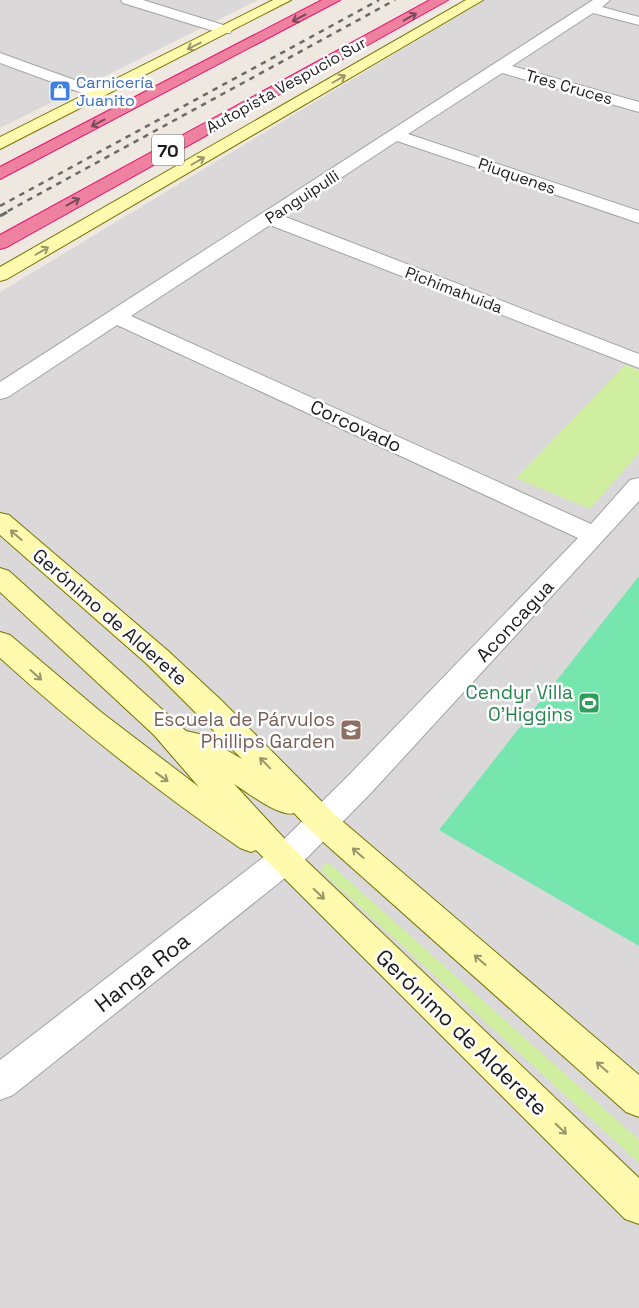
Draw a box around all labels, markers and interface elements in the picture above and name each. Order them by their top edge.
one-way arrow [402,12,417,22]
one-way arrow [292,14,307,23]
street label: Autopista Vespucio Sur [202,32,370,138]
one-way arrow [187,42,202,51]
street label: Tres Cruces [523,65,615,109]
place label: Carnicería Juanito [76,72,153,111]
one-way arrow [331,74,345,84]
shop icon: Carnicería Juanito [48,79,72,103]
one-way arrow [90,118,105,128]
road number: 70 [152,134,184,166]
street label: Piuquenes [475,153,559,199]
one-way arrow [190,155,205,165]
street label: Panguipulli [261,165,343,229]
one-way arrow [66,197,81,207]
one-way arrow [35,246,50,256]
street label: Pichimahuida [402,262,506,318]
street label: Corcovado [306,394,406,458]
one-way arrow [10,529,23,540]
street label: Gerónimo de Alderete [27,543,193,691]
street label: Aconcagua [471,575,559,667]
one-way arrow [30,669,42,681]
place label: Cendyr Villa O'Higgins [466,680,573,727]
sports icon: Cendyr Villa O'Higgins [577,691,601,715]
place label: Escuela de Párvulos Phillips Garden [154,707,335,754]
school or university icon: Escuela de Párvulos Phillips Garden [339,718,363,742]
one-way arrow [259,757,271,769]
one-way arrow [155,772,169,782]
one-way arrow [351,847,364,859]
one-way arrow [313,888,325,900]
street label: Hanga Roa [89,926,195,1018]
street label: Gerónimo de Alderete [370,943,554,1121]
one-way arrow [473,954,486,966]
one-way arrow [596,1061,609,1073]
one-way arrow [555,1123,567,1135]

